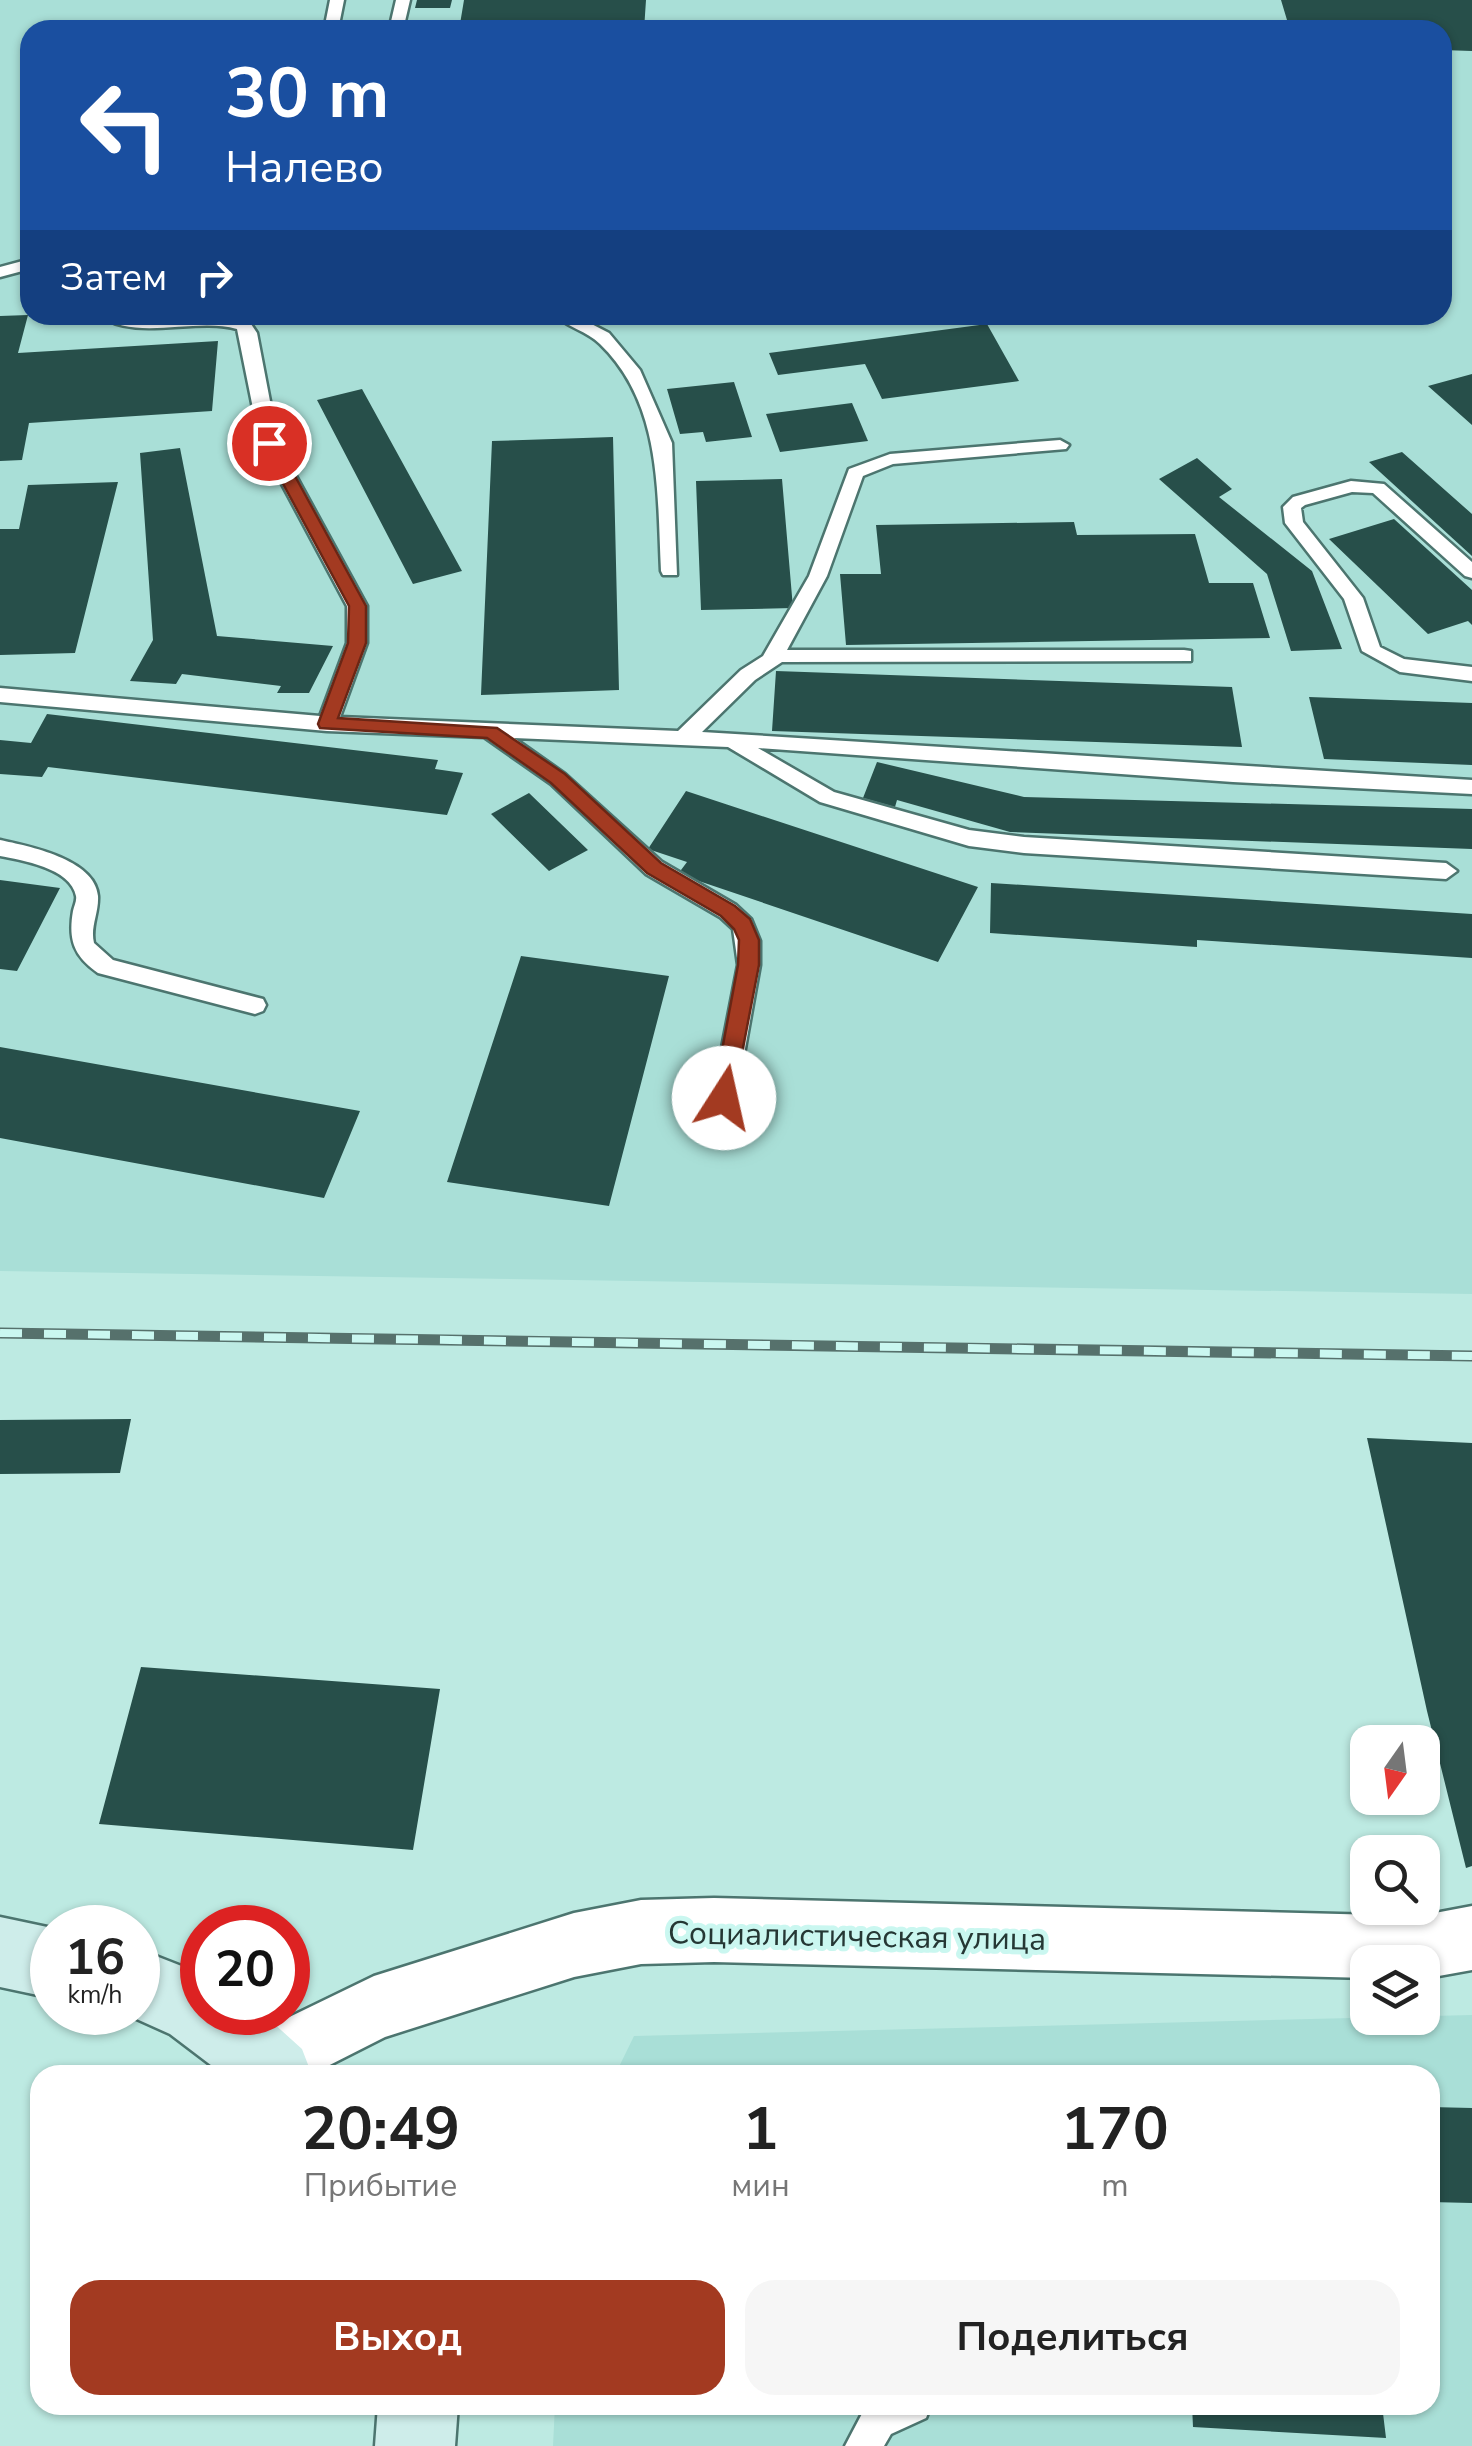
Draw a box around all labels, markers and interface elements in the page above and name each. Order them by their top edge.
text: 30 m [225,46,389,142]
icon: left [60,60,190,190]
text: Налево [225,137,384,198]
icon: right [187,250,242,305]
text: Затем [60,252,167,303]
pin [227,401,312,486]
icon: arrive [242,416,297,471]
position arrow [672,1046,776,1150]
north arrow [1350,1725,1440,1815]
map controls [1350,1725,1440,2035]
button: search [1350,1835,1440,1925]
speed limit sign: 20 [180,1905,310,2035]
street label: Социалистическая улица [667,1911,1047,1961]
text: 16 [65,1923,125,1992]
button: layers [1350,1945,1440,2035]
text: km/h [67,1978,123,2012]
text: 20:49 [301,2088,460,2170]
text: 1 [742,2088,778,2170]
text: 170 [1061,2088,1169,2170]
text: Прибытие [304,2164,457,2207]
text: мин [731,2164,790,2207]
text: m [1101,2164,1129,2207]
button: Выход [70,2280,725,2395]
button: Поделиться [745,2280,1400,2395]

